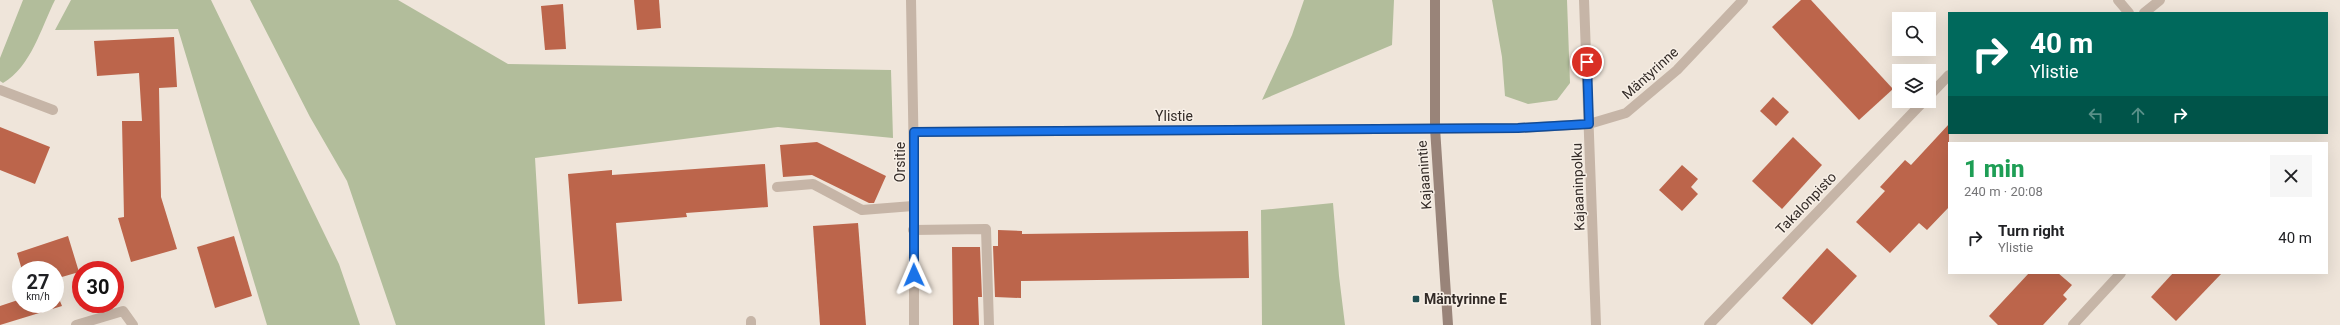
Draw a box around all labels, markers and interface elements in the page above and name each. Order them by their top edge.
map controls [1892,12,1936,108]
button: search [1892,12,1936,56]
text: 40 m [2030,27,2093,60]
icon: right [1964,28,2016,80]
street label: Mäntyrinne [1619,44,1681,102]
pin [1570,45,1604,79]
icon: arrive [1576,51,1598,73]
text: Ylistie [2030,61,2079,82]
button: layers [1892,64,1936,108]
icon: left [2085,104,2107,126]
icon: ahead [2127,104,2149,126]
icon: right [2169,104,2191,126]
street label: Ylistie [1155,108,1193,124]
street label: Kajaanintie [1414,140,1434,210]
street label: Orsitie [892,142,908,182]
street label: Kajaaninpolku [1568,143,1588,231]
text: 1 min [1964,155,2025,183]
button: close [2270,155,2312,197]
street label: Takalonpisto [1772,169,1840,237]
text: 240 m · 20:08 [1964,184,2043,199]
text: Turn right [1998,222,2064,240]
icon: right [1964,227,1986,249]
text: 40 m [2278,229,2312,247]
text: Ylistie [1998,240,2033,255]
position arrow [893,254,935,296]
speed limit sign: 30 [72,261,124,313]
text: 27 [27,270,49,294]
text: km/h [26,291,50,302]
place label: Mäntyrinne E [1424,291,1507,307]
marker: Mäntyrinne E [1411,294,1421,304]

